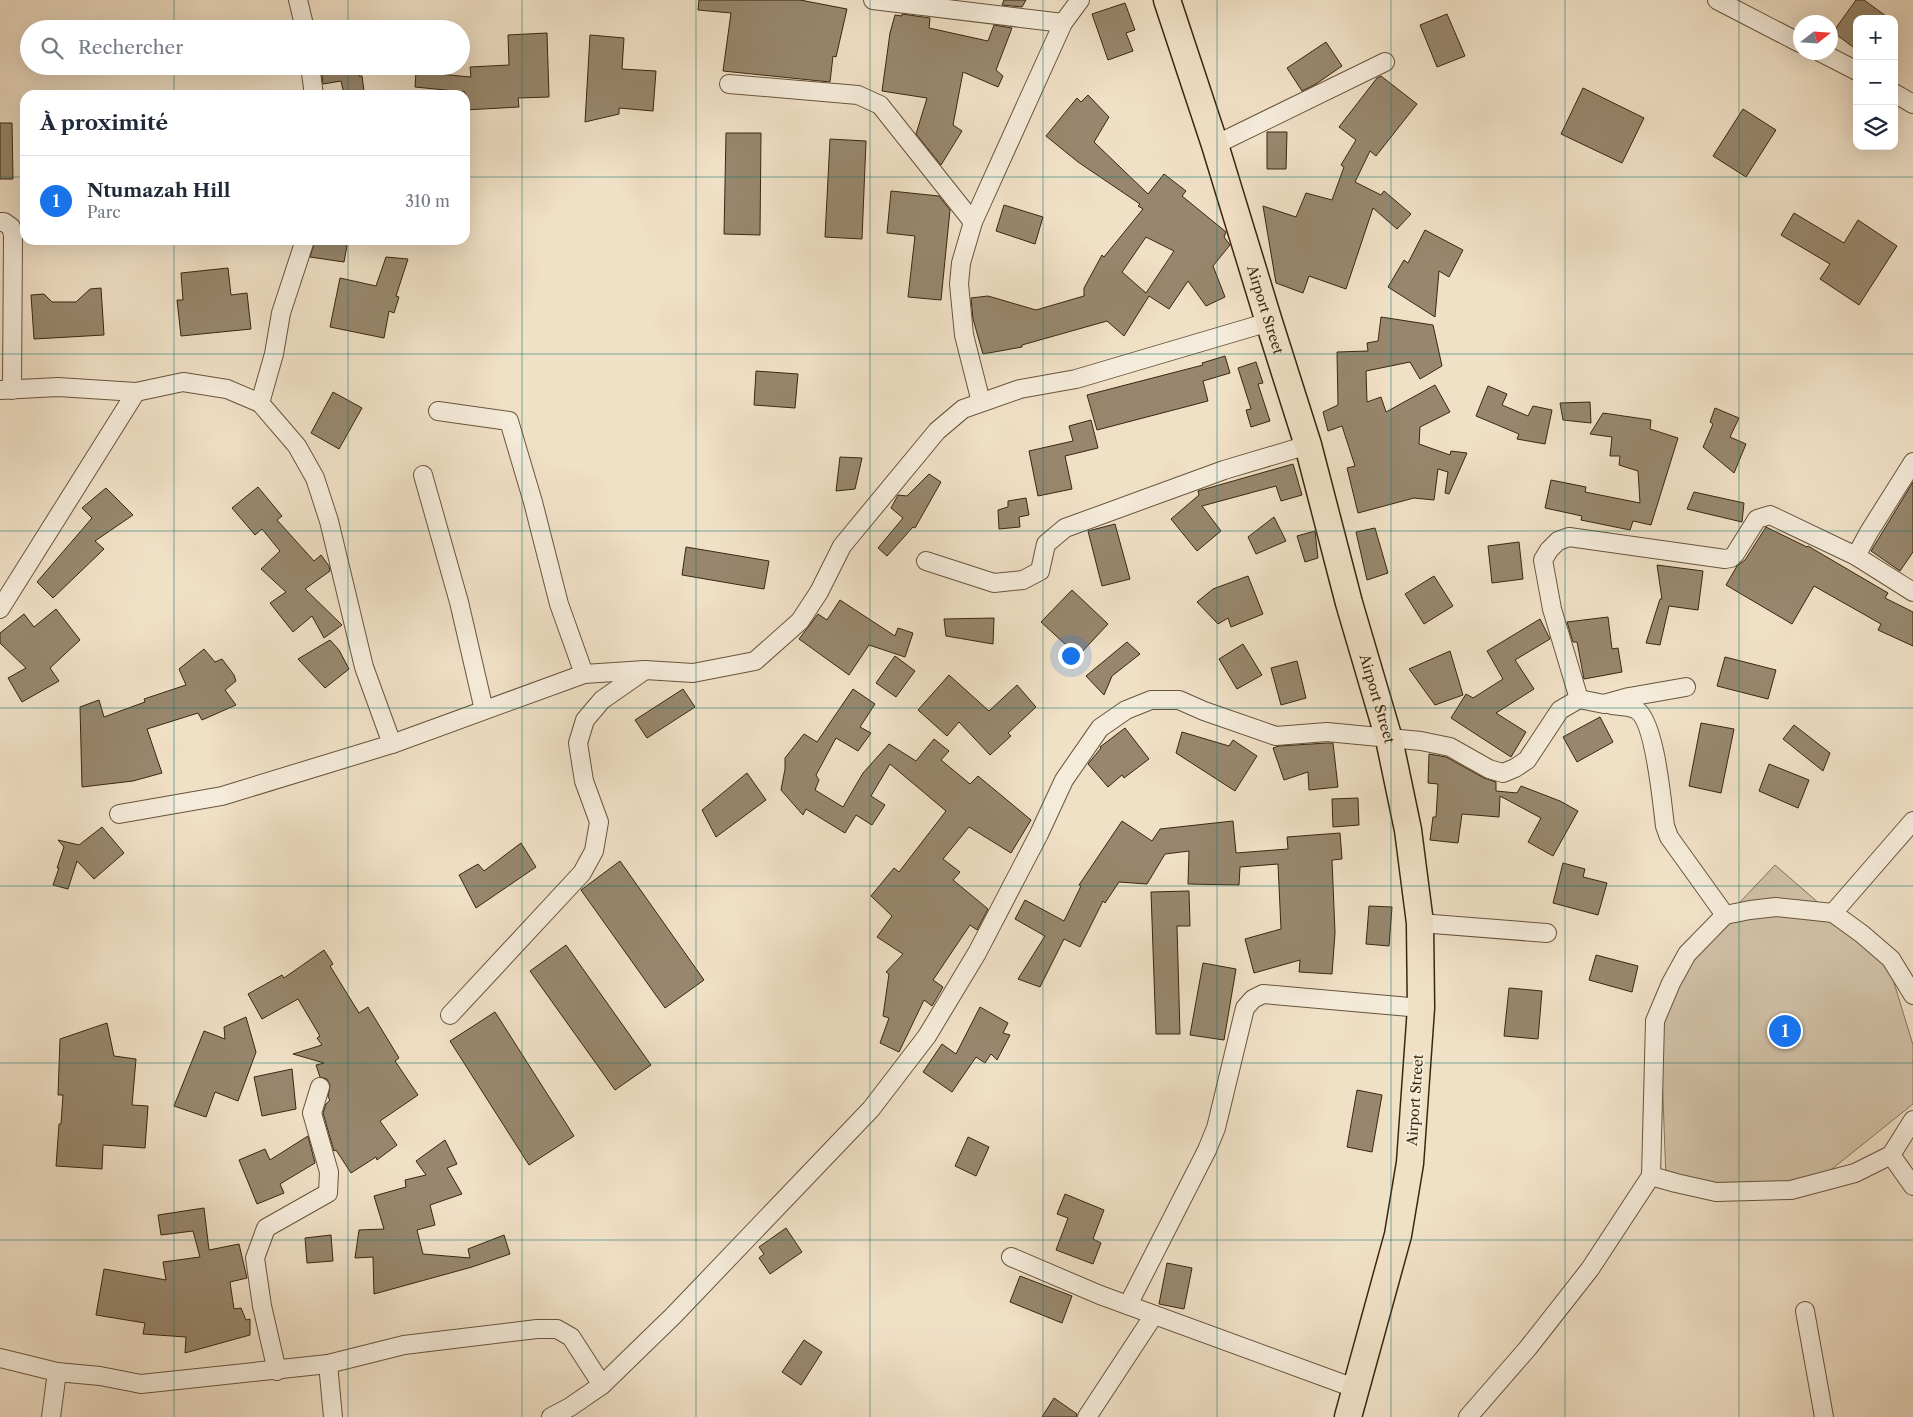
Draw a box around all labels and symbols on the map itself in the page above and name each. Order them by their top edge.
north arrow [1793,15,1838,60]
street label: Airport Street [1243,262,1288,356]
your location [1058,643,1084,669]
street label: Airport Street [1355,651,1399,745]
pin: 1 [1769,1012,1801,1050]
street label: Airport Street [1403,1053,1427,1148]

